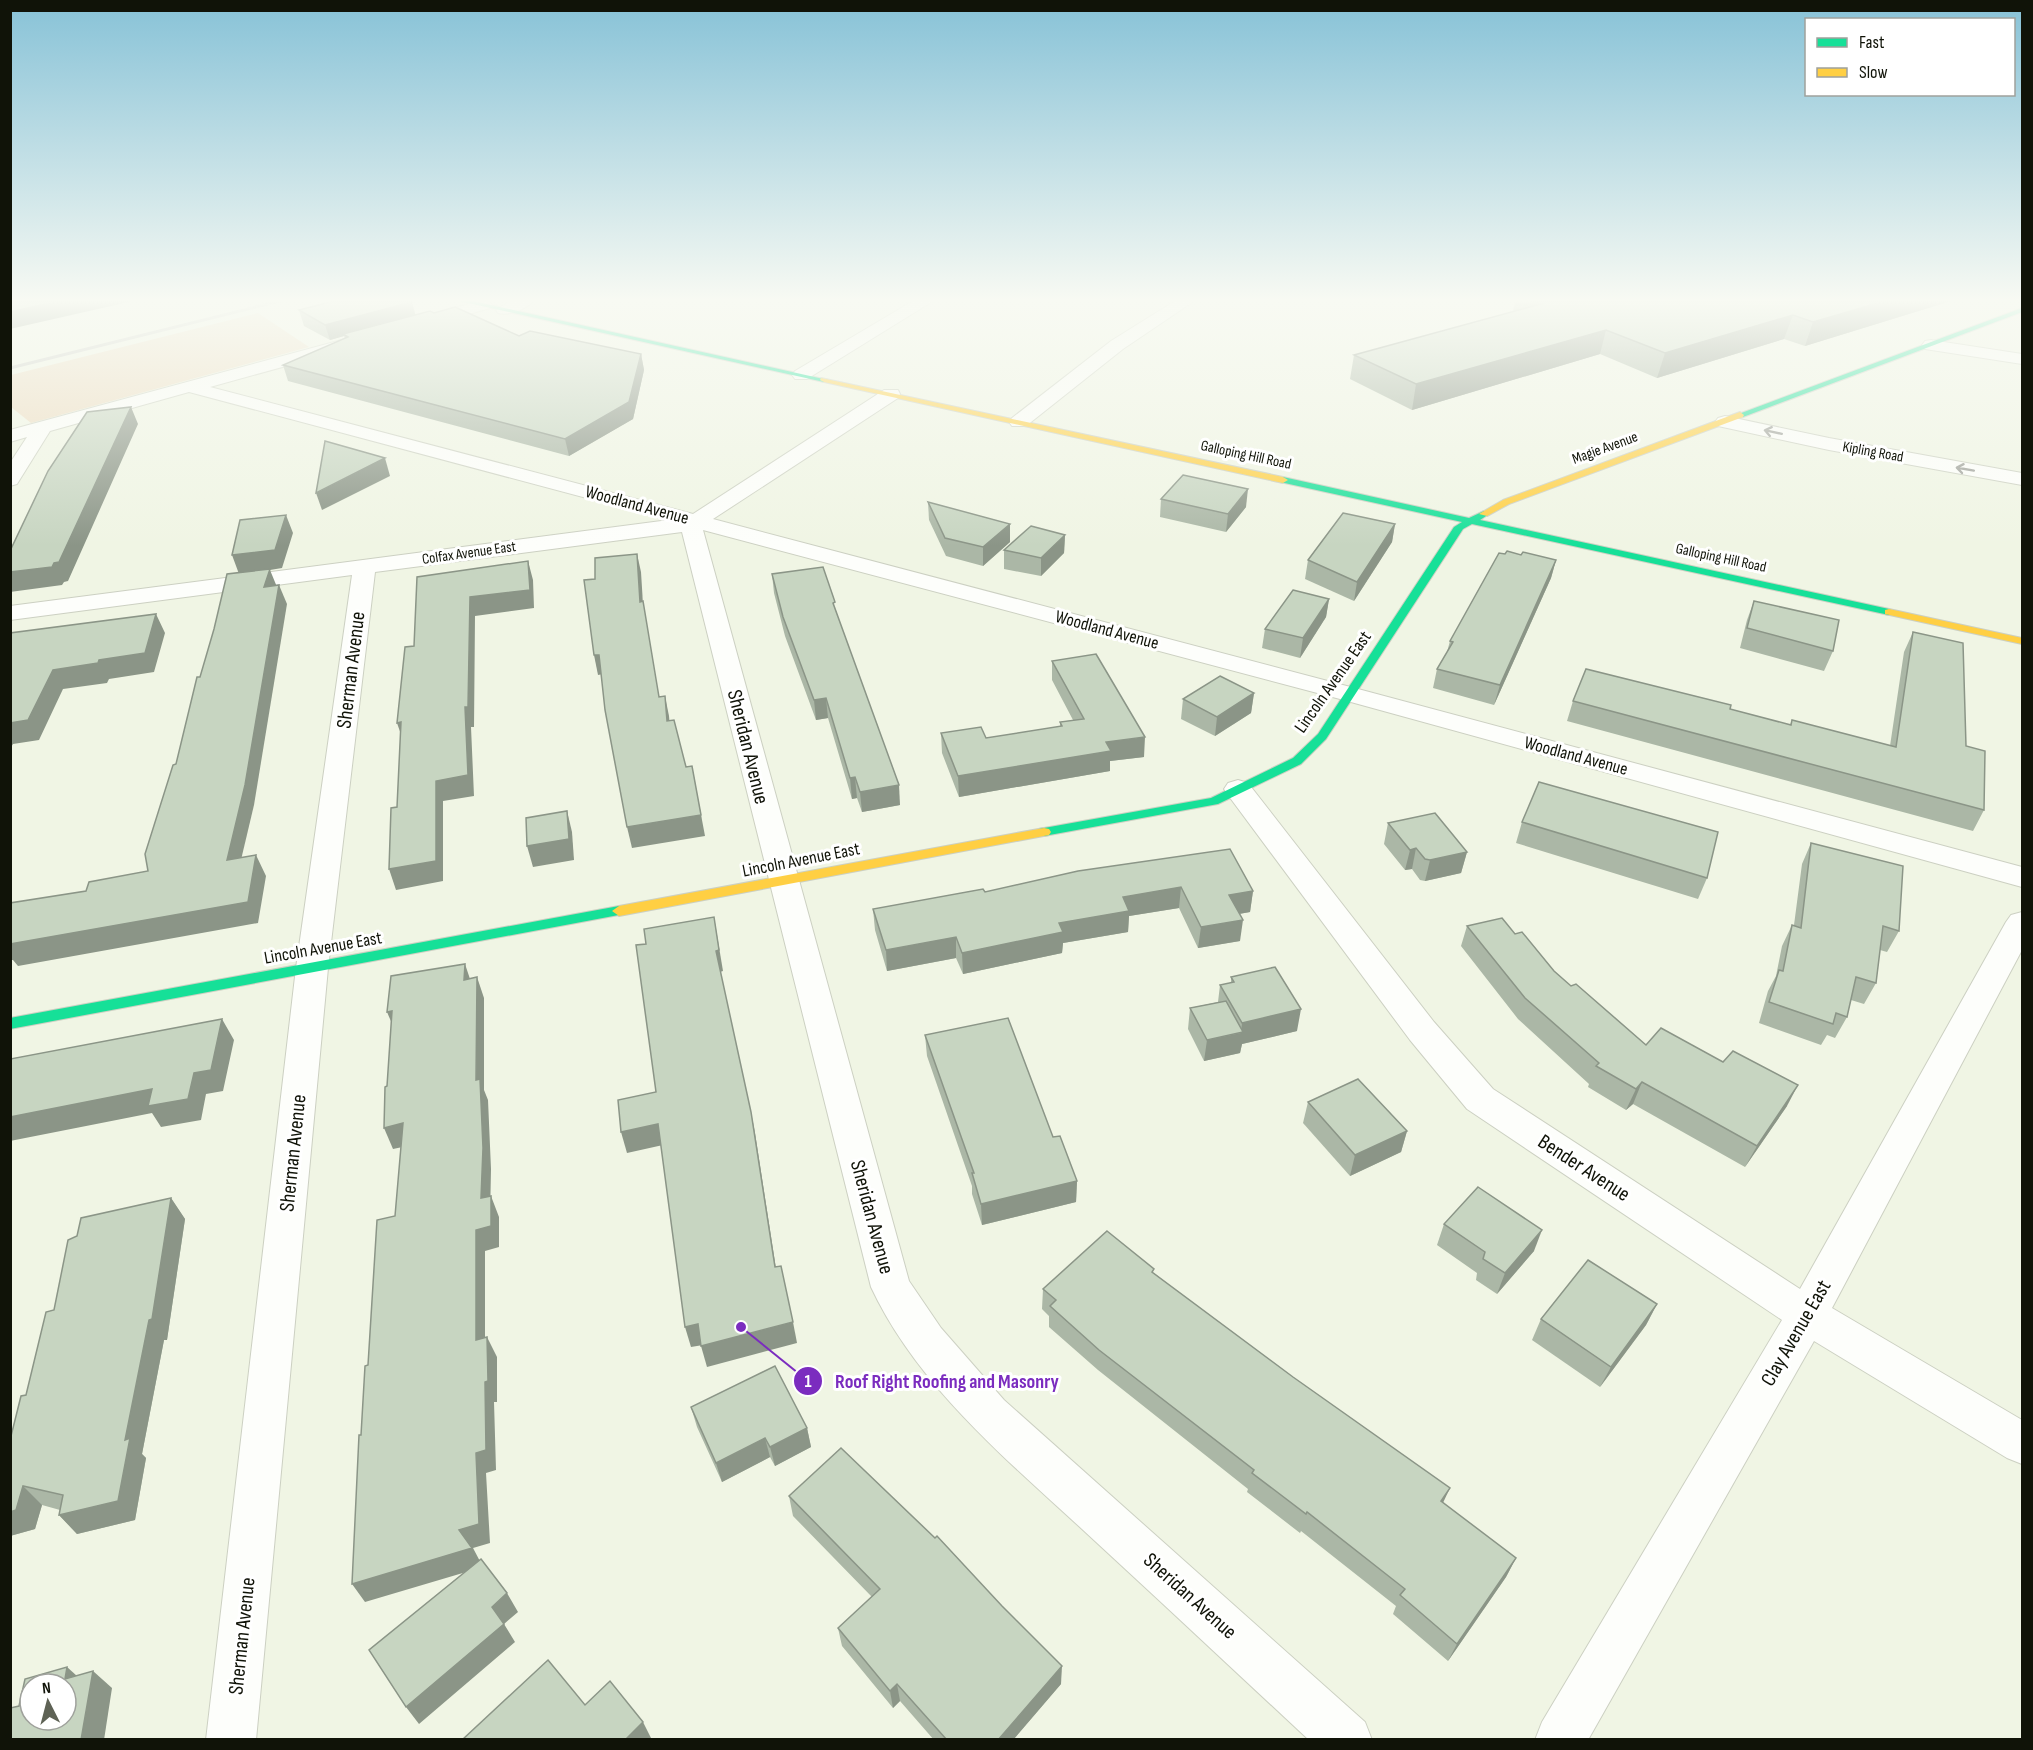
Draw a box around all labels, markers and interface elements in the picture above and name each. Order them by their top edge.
legend [1805,18,2015,96]
text: Fast [1859,32,1885,53]
text: Slow [1859,62,1888,83]
one-way arrow [1764,426,1784,437]
street label: Magie Avenue [1570,427,1640,469]
street label: Galloping Hill Road [1199,436,1293,474]
street label: Kipling Road [1841,437,1905,467]
one-way arrow [1956,463,1975,474]
street label: Woodland Avenue [583,481,691,529]
street label: Colfax Avenue East [421,537,518,569]
street label: Galloping Hill Road [1674,539,1768,577]
street label: Woodland Avenue [1053,606,1161,654]
street label: Sherman Avenue [331,610,371,730]
street label: Lincoln Avenue East [1290,627,1376,737]
street label: Sheridan Avenue [722,687,774,807]
street label: Woodland Avenue [1522,732,1630,780]
street label: Lincoln Avenue East [741,838,862,882]
street label: Lincoln Avenue East [263,927,384,969]
street label: Sherman Avenue [274,1093,312,1213]
street label: Bender Avenue [1533,1129,1635,1207]
street label: Sheridan Avenue [845,1157,899,1277]
street label: Clay Avenue East [1756,1275,1836,1391]
callout: Roof Right Roofing and Masonry [793,1362,1071,1400]
text: Roof Right Roofing and Masonry [835,1370,1060,1394]
text: 1 [804,1371,812,1392]
street label: Sheridan Avenue [1138,1548,1242,1644]
street label: Sherman Avenue [223,1576,261,1696]
north arrow [18,1672,78,1732]
text: N [41,1679,52,1698]

